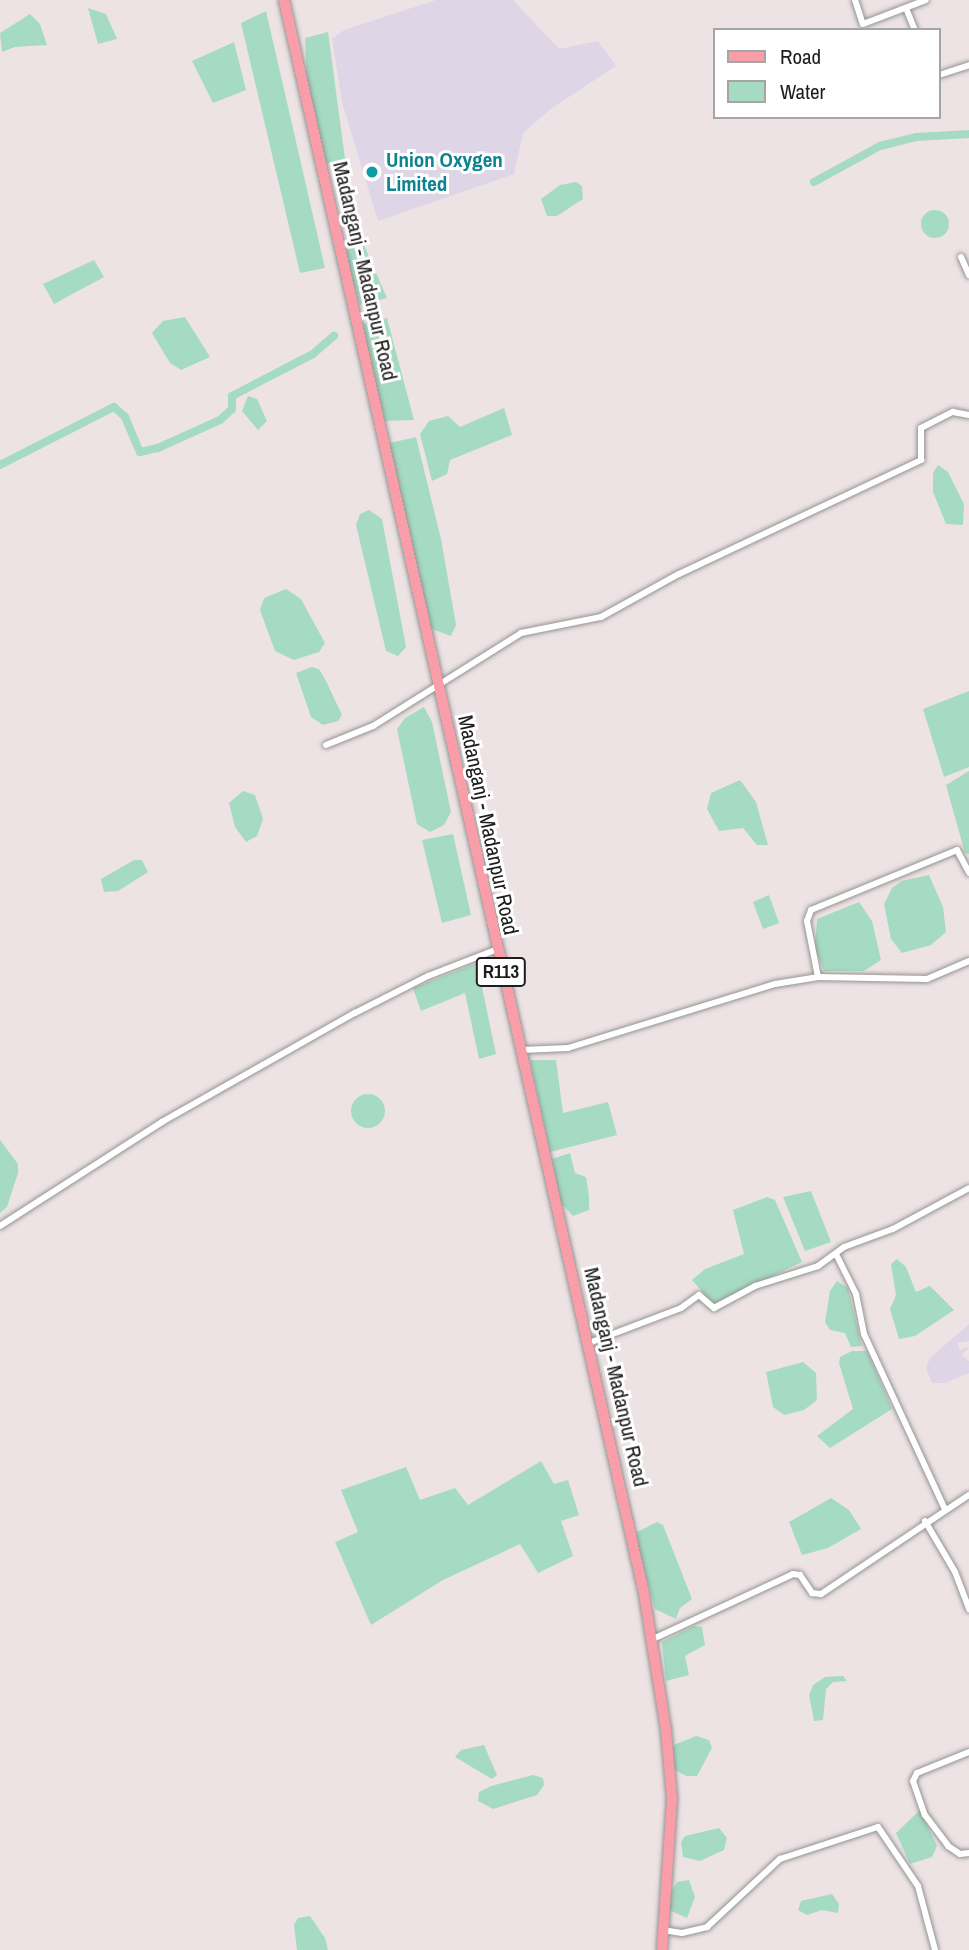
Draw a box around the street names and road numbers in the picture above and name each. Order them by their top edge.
street label: Madanganj - Madanpur Road [328,159,402,383]
street label: Madanganj - Madanpur Road [452,713,524,937]
road number: R113 [475,956,527,988]
street label: Madanganj - Madanpur Road [579,1265,653,1489]

